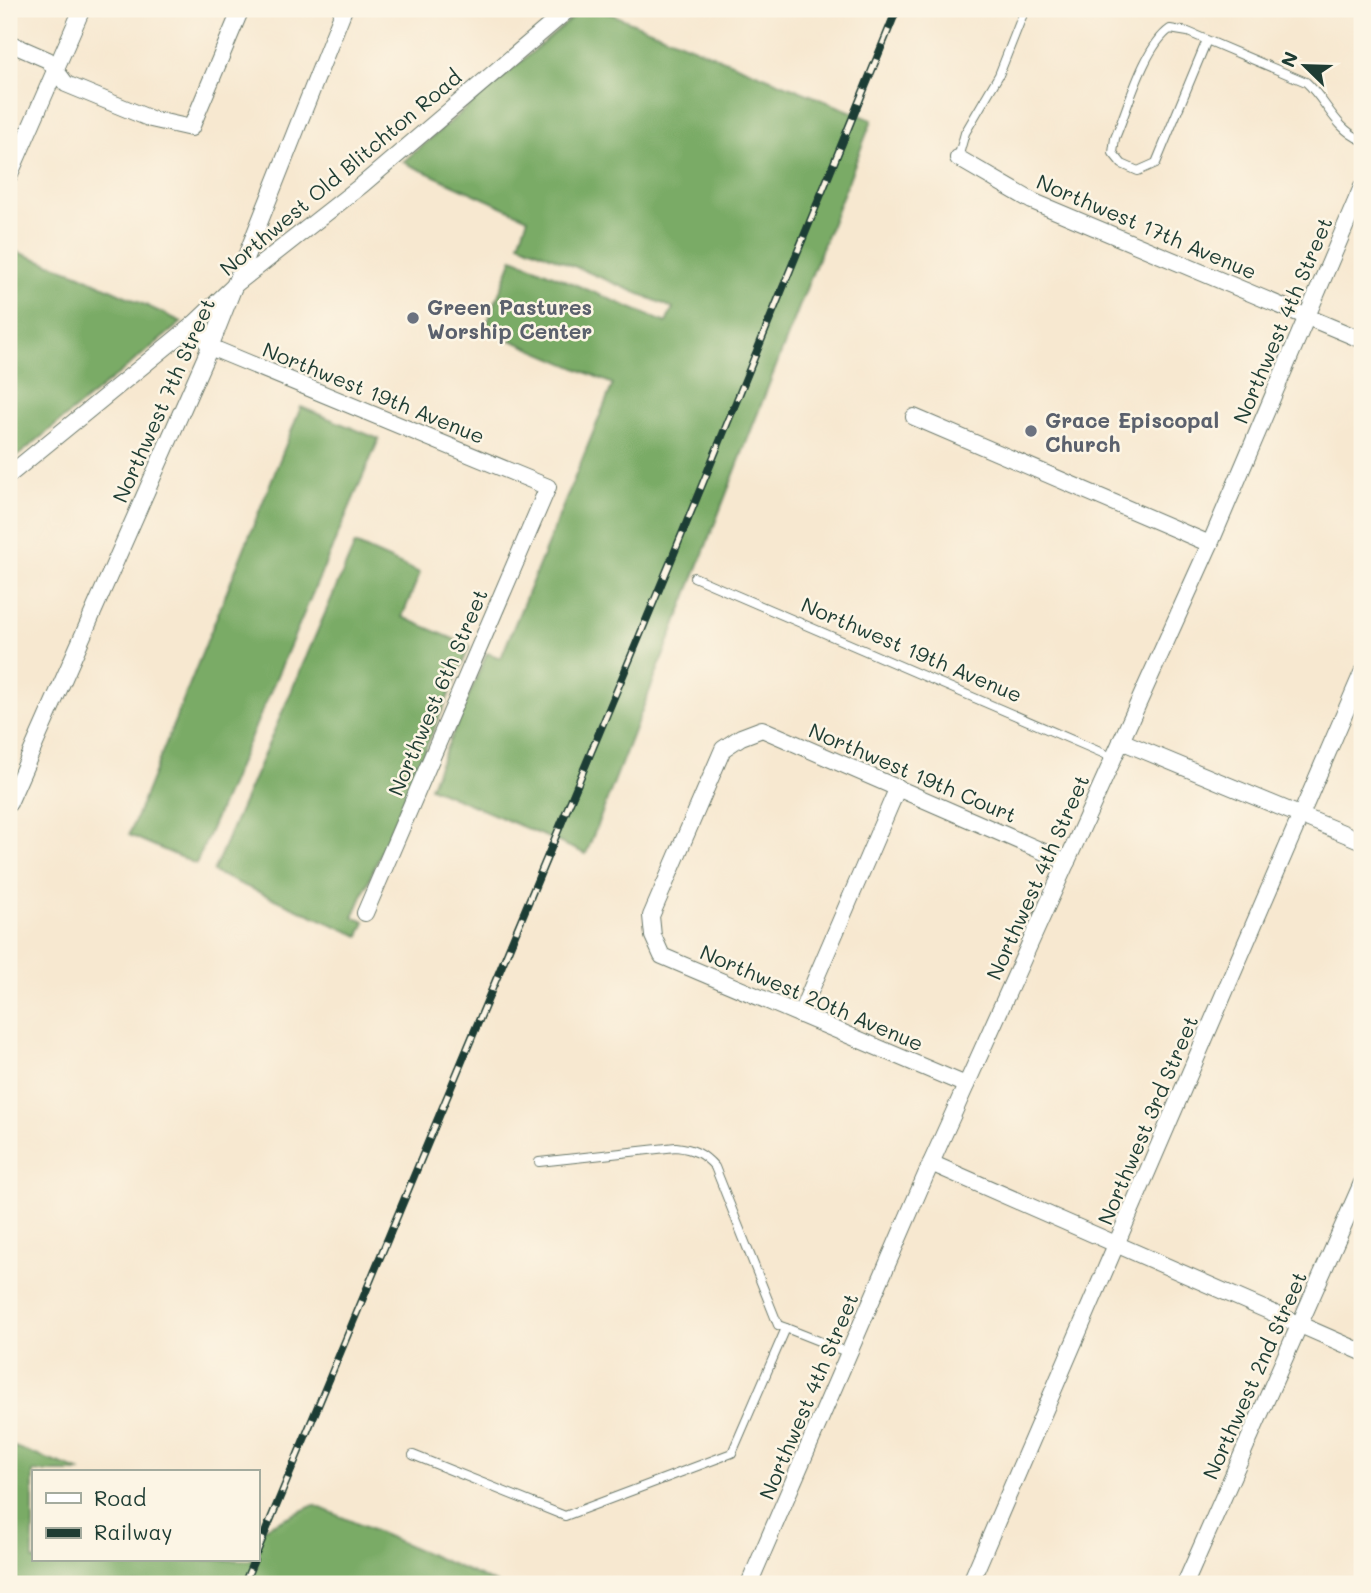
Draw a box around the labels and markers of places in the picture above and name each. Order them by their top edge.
place label: Green Pastures Worship Center [427,293,592,344]
marker: Green Pastures Worship Center [405,310,421,326]
place label: Grace Episcopal Church [1045,406,1219,457]
marker: Grace Episcopal Church [1023,423,1039,439]

